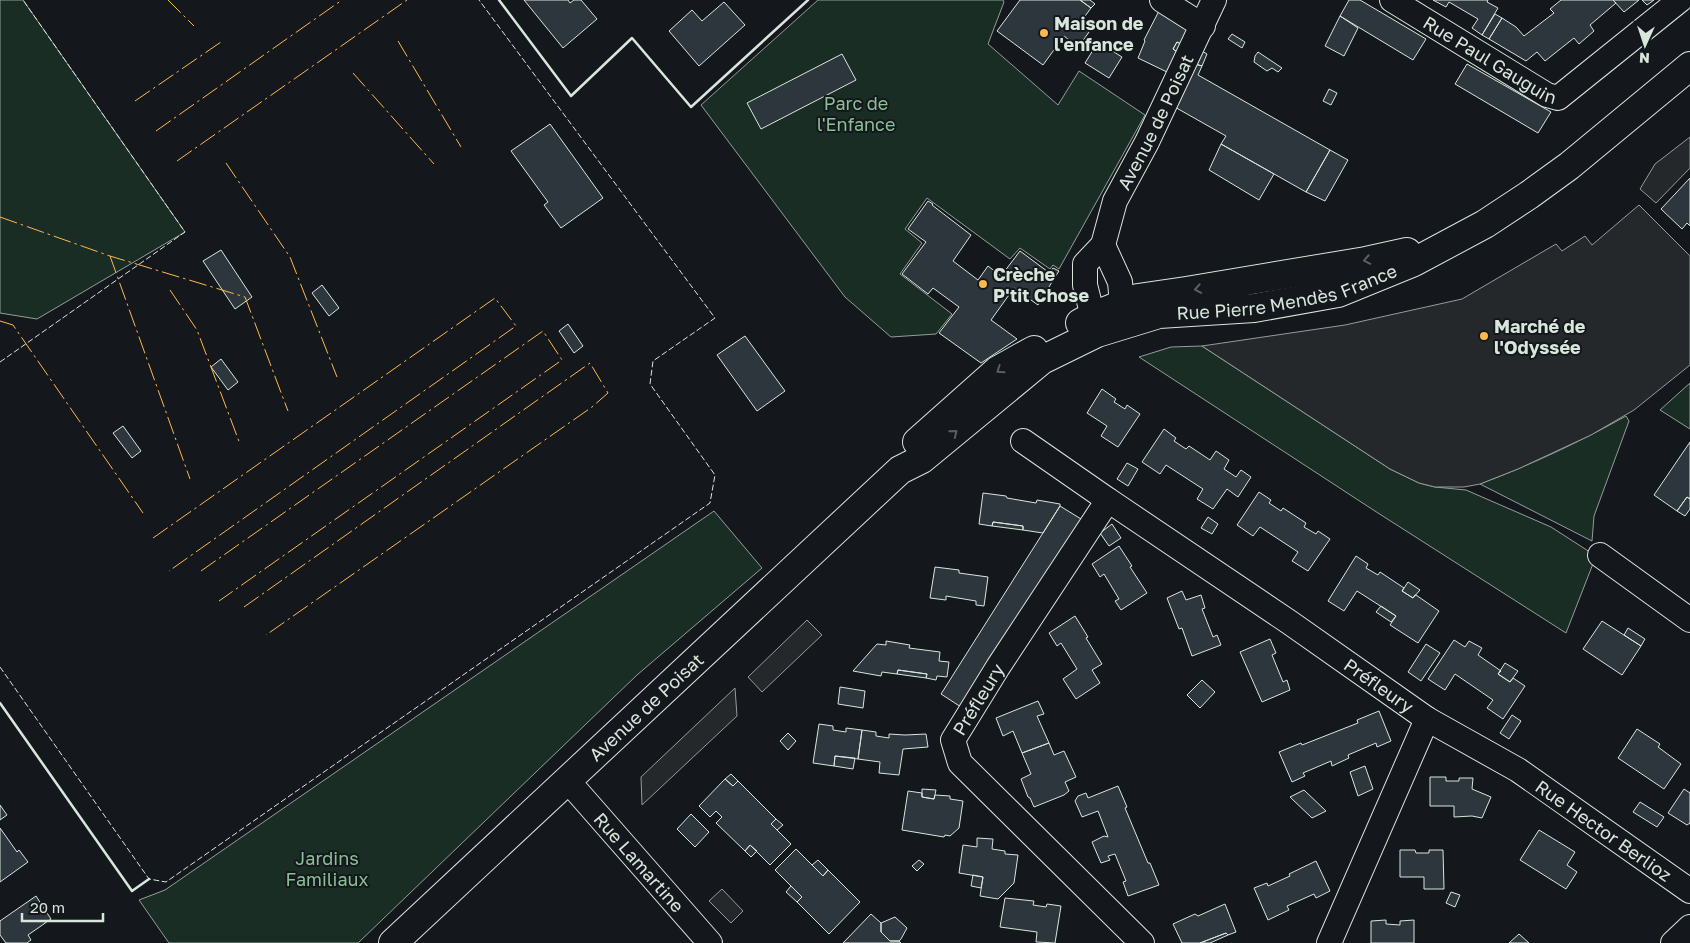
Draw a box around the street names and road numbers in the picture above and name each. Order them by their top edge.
street label: Rue Paul Gauguin [1419,11,1559,108]
street label: Avenue de Poisat [1112,51,1198,193]
street label: Rue Pierre Mendès France [1176,259,1400,324]
street label: Avenue de Poisat [584,648,708,766]
street label: Préfleury [1340,653,1418,717]
street label: Préfleury [948,659,1009,739]
street label: Rue Hector Berlioz [1532,775,1676,886]
street label: Rue Lamartine [590,808,689,917]

